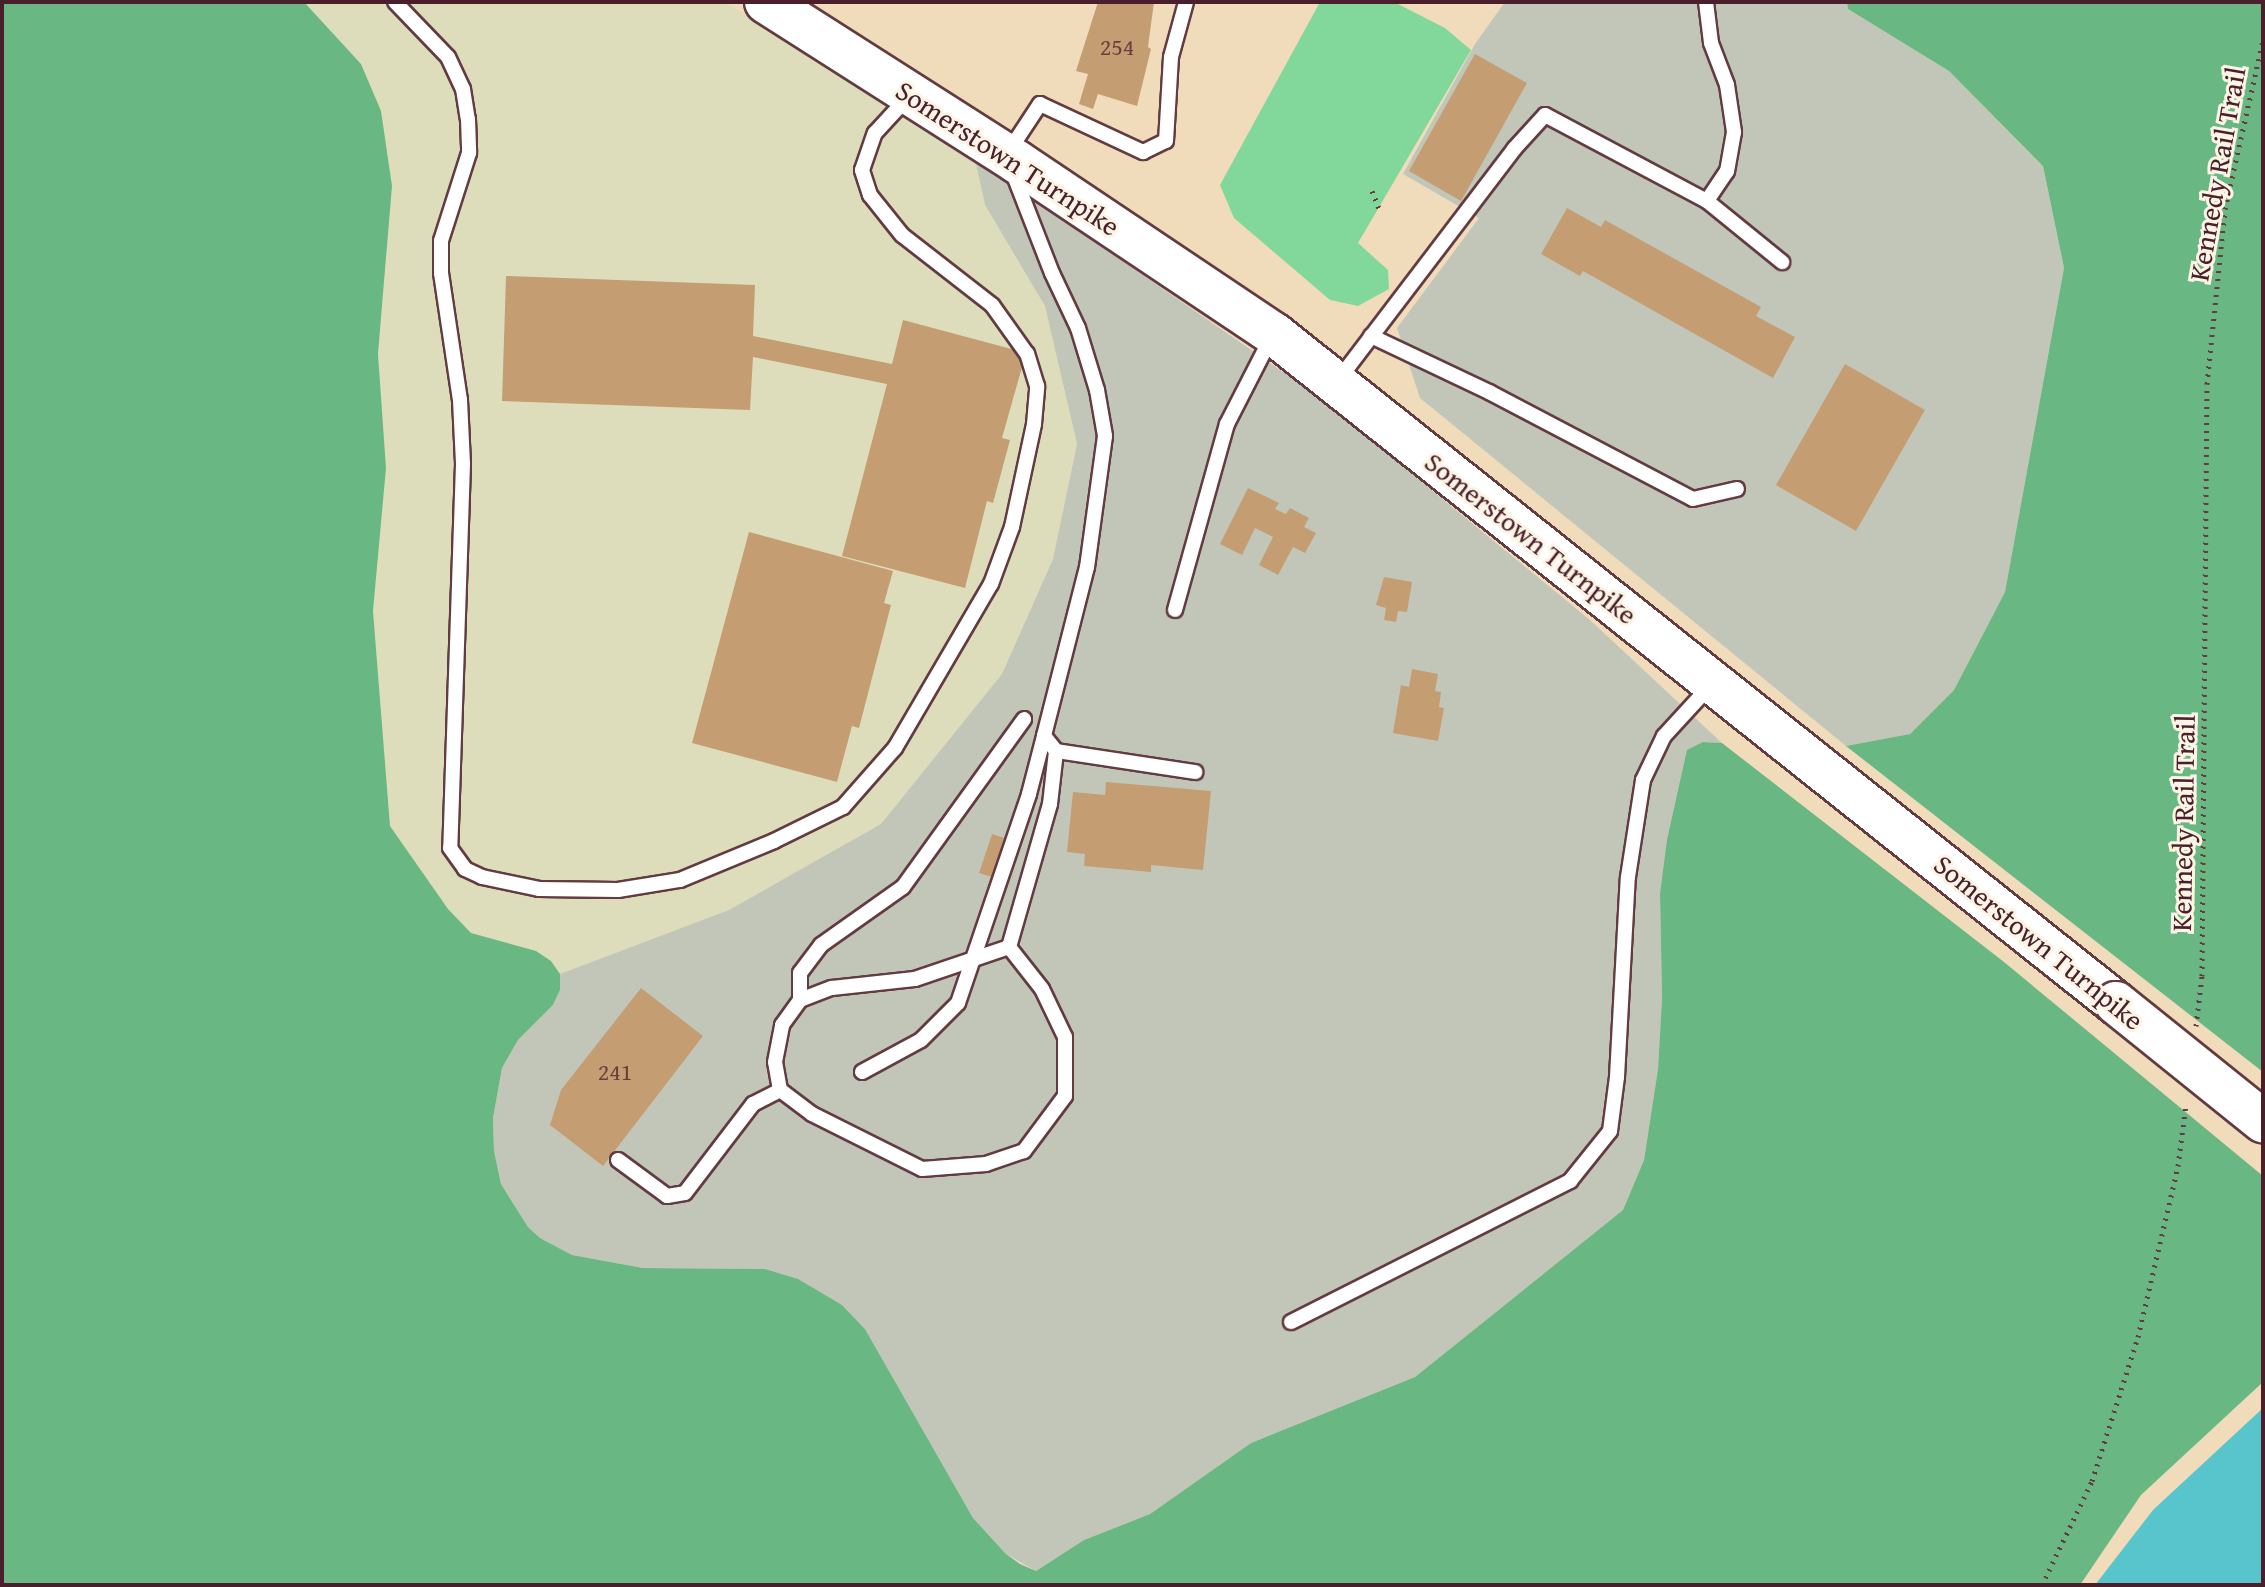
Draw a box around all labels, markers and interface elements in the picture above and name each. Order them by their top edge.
house number: 254 [1100,33,1134,61]
street label: Kennedy Rail Trail [2182,64,2252,284]
street label: Somerstown Turnpike [890,73,1126,243]
street label: Somerstown Turnpike [1418,445,1644,631]
street label: Kennedy Rail Trail [2164,714,2202,932]
street label: Somerstown Turnpike [1927,847,2151,1037]
house number: 241 [598,1058,632,1086]

